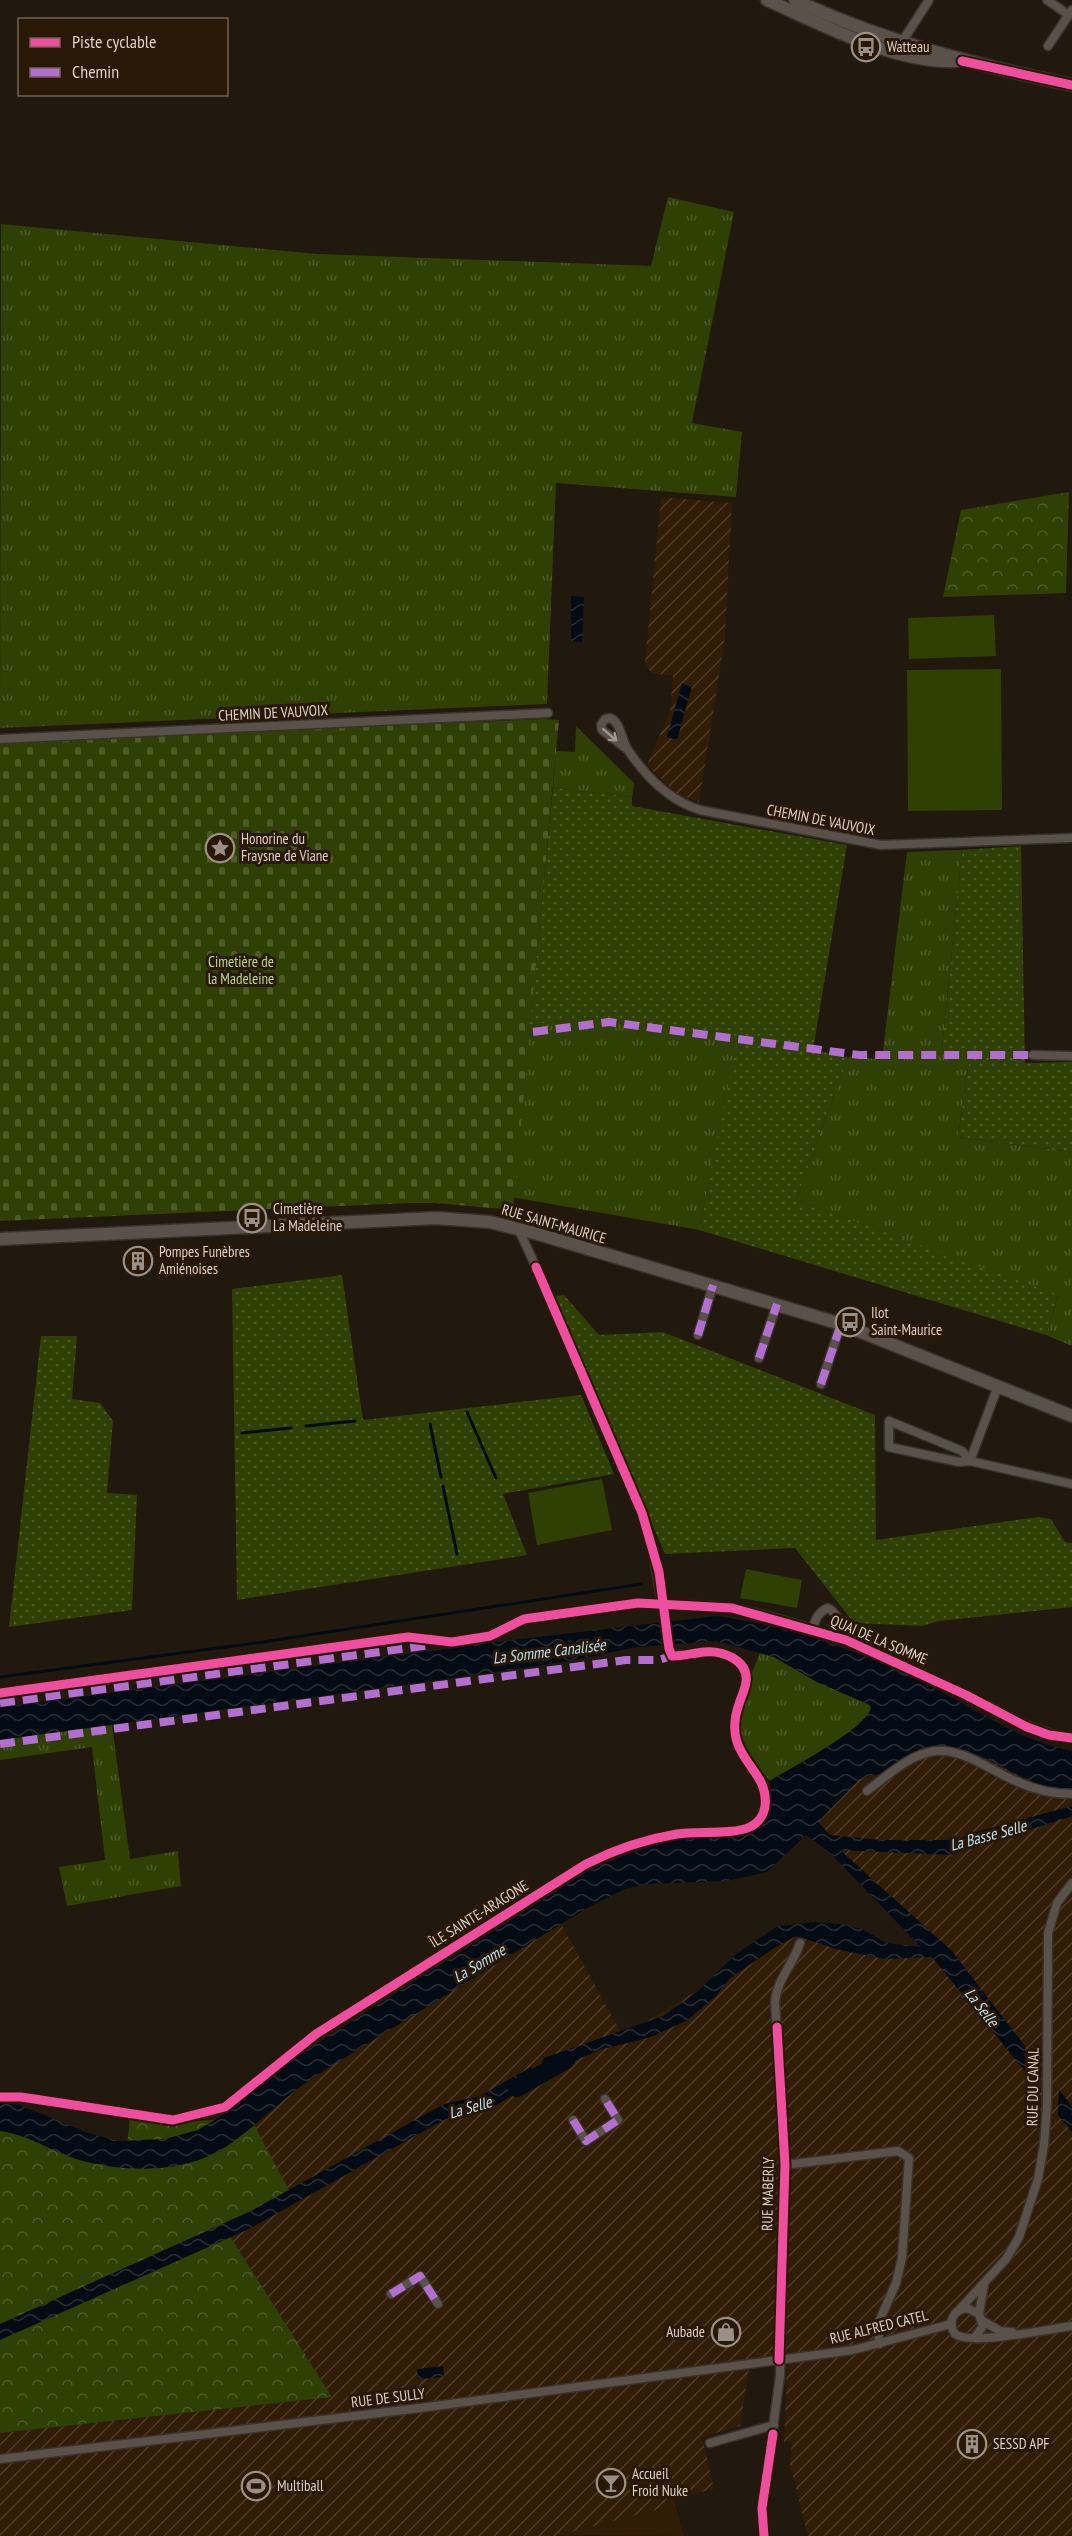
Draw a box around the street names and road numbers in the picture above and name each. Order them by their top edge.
street label: CHEMIN DE VAUVOIX [218,700,329,725]
street label: CHEMIN DE VAUVOIX [765,800,877,839]
street label: RUE SAINT-MAURICE [500,1200,609,1247]
street label: QUAI DE LA SOMME [828,1611,931,1669]
street label: ÎLE SAINTE-ARAGONE [425,1876,532,1952]
street label: RUE DU CANAL [1022,2047,1043,2126]
street label: RUE MABERLY [757,2157,778,2231]
street label: RUE ALFRED CATEL [828,2305,931,2348]
street label: RUE DE SULLY [350,2384,426,2411]

